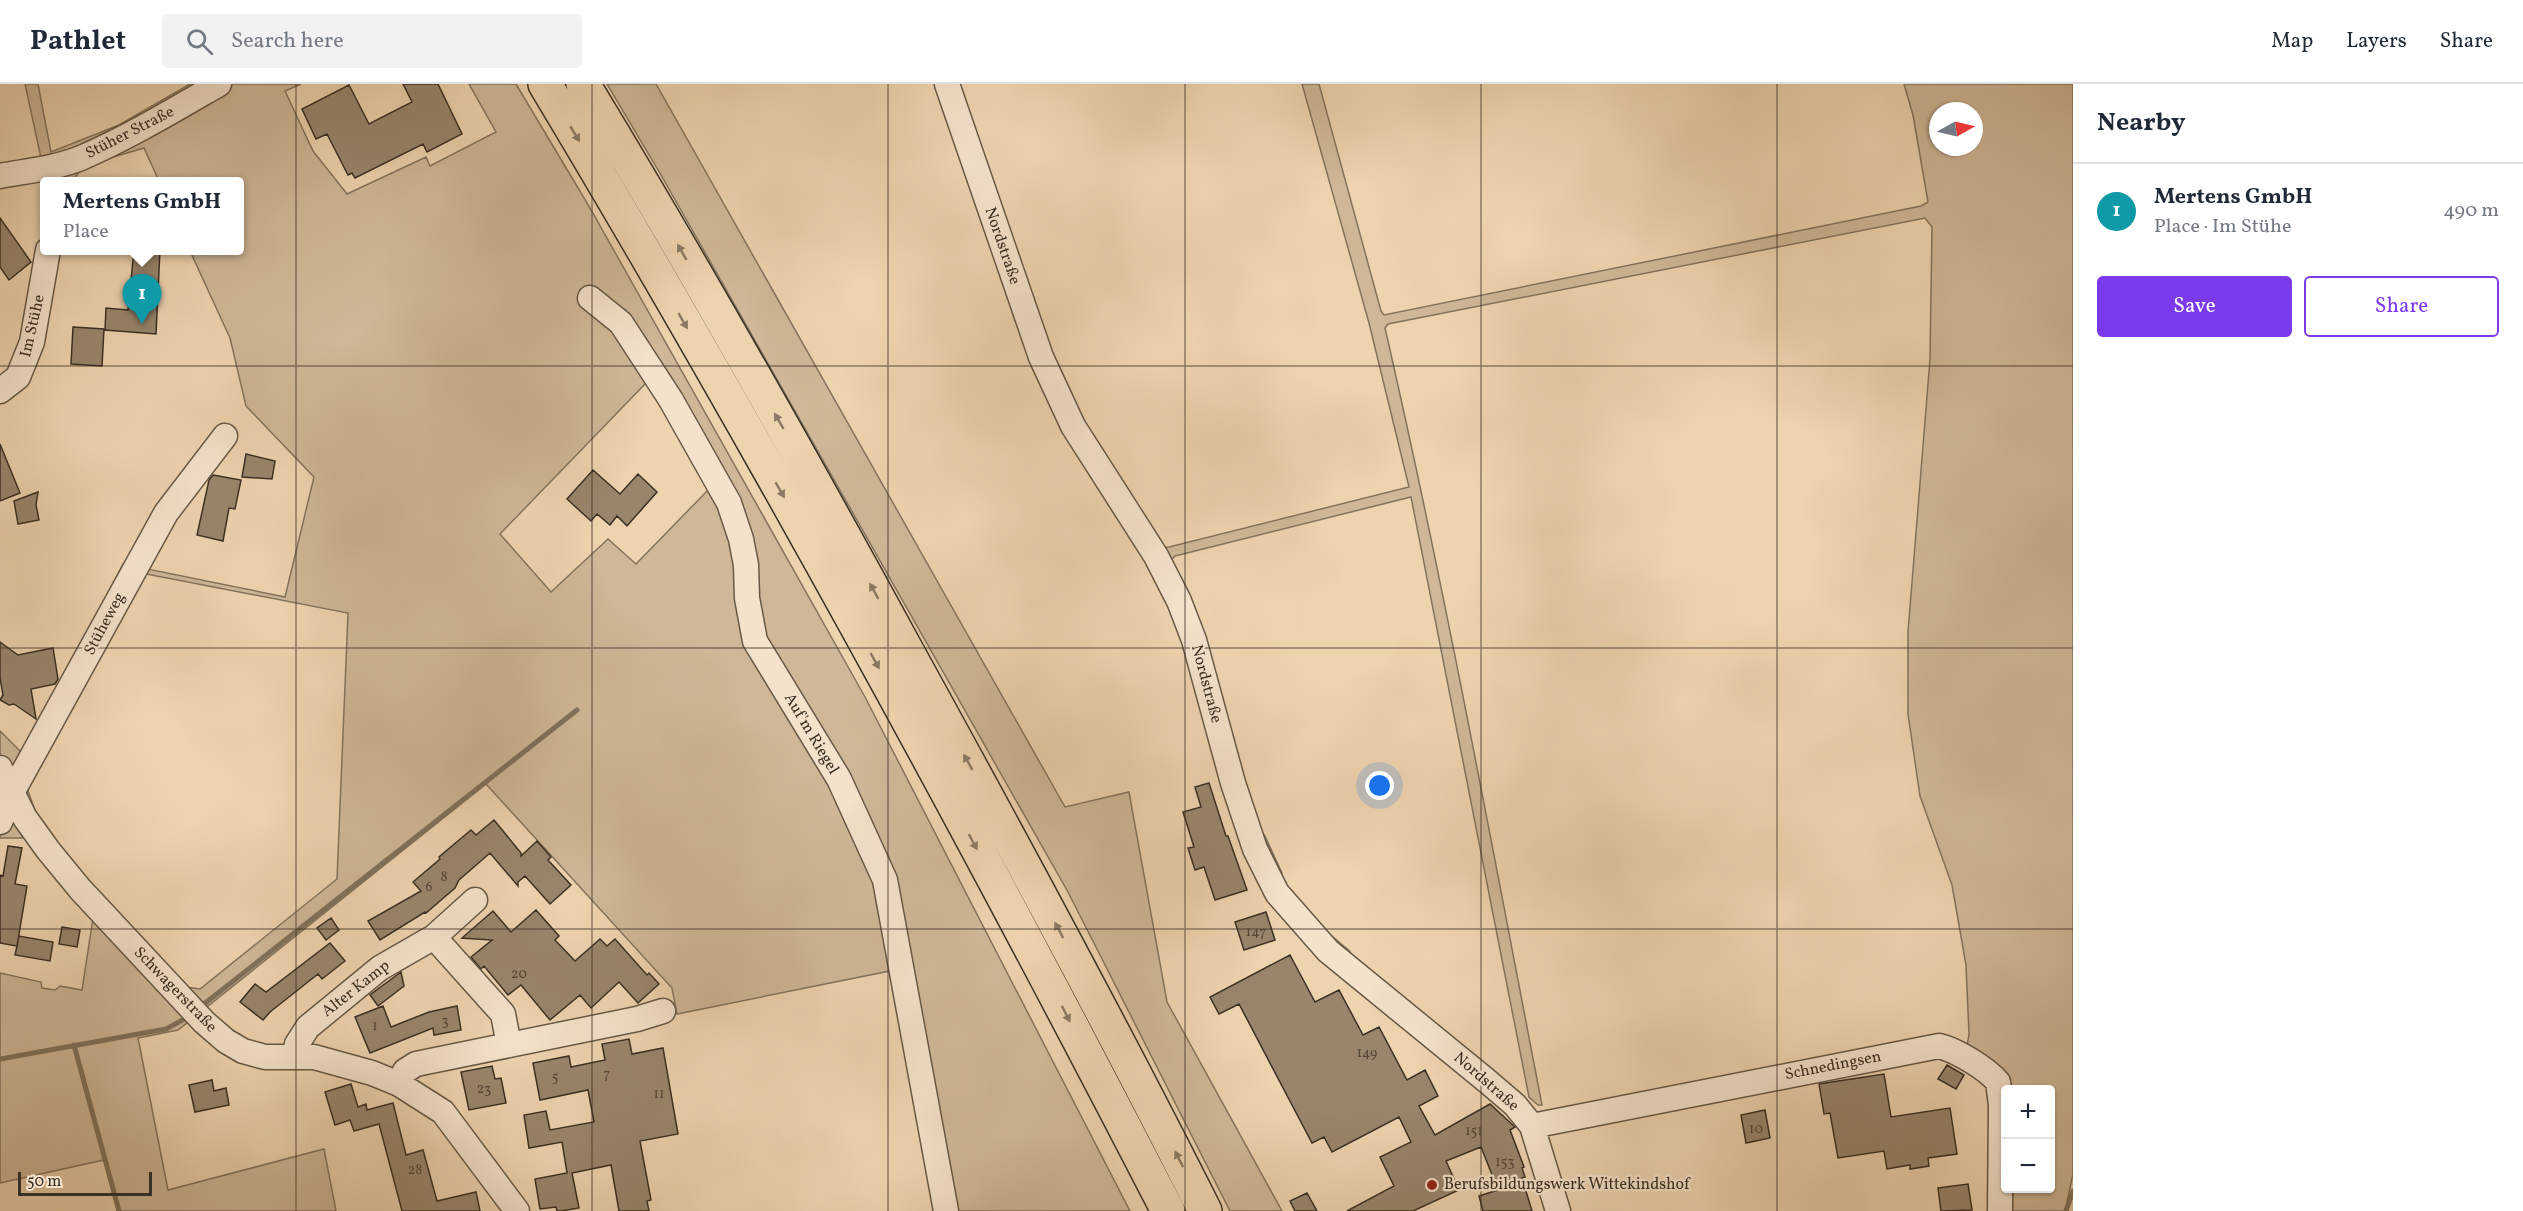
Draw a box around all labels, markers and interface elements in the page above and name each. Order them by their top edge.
search box [162,14,582,68]
text: Pathlet [30,22,126,61]
icon: search [183,25,216,58]
text: Search here [231,26,344,57]
text: Map [2271,27,2313,56]
text: Layers [2346,27,2407,56]
text: Share [2440,27,2493,56]
street label: Stüher Straße [82,101,178,165]
north arrow [1929,102,1983,156]
text: Nearby [2097,105,2186,141]
one-way arrow [570,126,580,143]
popup [40,177,244,255]
text: Mertens GmbH [2154,182,2312,213]
text: Mertens GmbH [63,187,221,218]
text: 1 [2112,197,2121,225]
text: 490 m [2443,197,2499,225]
street label: Nordstraße [979,204,1025,288]
text: Place · Im Stühe [2154,213,2291,241]
text: Place [63,218,109,246]
one-way arrow [677,243,687,260]
pin: 1 [122,274,162,324]
button: Save [2097,276,2292,337]
button: Share [2304,276,2499,337]
street label: Im Stühe [15,293,51,359]
one-way arrow [678,313,689,329]
one-way arrow [773,413,784,429]
one-way arrow [775,482,785,499]
one-way arrow [869,582,879,599]
street label: Stüheweg [79,589,131,659]
street label: Nordstraße [1185,642,1227,726]
one-way arrow [870,653,880,670]
street label: Auf'm Riegel [778,689,844,779]
one-way arrow [963,753,973,770]
your location [1365,771,1394,800]
one-way arrow [968,834,978,851]
house number: 8 [440,868,448,887]
house number: 6 [425,878,433,897]
one-way arrow [1054,921,1064,938]
house number: 147 [1246,923,1266,942]
street label: Schwagerstraße [128,942,222,1038]
street label: Alter Kamp [317,955,395,1023]
house number: 20 [511,965,527,984]
one-way arrow [1061,1006,1071,1023]
house number: 3 [441,1012,449,1031]
house number: 1 [372,1017,378,1036]
house number: 149 [1357,1044,1377,1063]
street label: Schnedingsen [1783,1046,1883,1086]
street label: Nordstraße [1448,1047,1524,1117]
house number: 7 [604,1065,611,1084]
house number: 5 [552,1068,558,1087]
house number: 23 [477,1080,491,1099]
house number: 11 [654,1085,664,1104]
map controls [2001,1085,2055,1193]
button: + [2001,1085,2055,1139]
house number: 10 [1749,1120,1763,1139]
house number: 151 [1465,1122,1483,1141]
button: − [2001,1139,2055,1193]
one-way arrow [1174,1150,1183,1167]
house number: 153 [1495,1153,1515,1172]
house number: 28 [408,1161,422,1180]
scale bar [18,1169,152,1196]
text: 50 m [27,1171,61,1193]
place label: Berufsbildungswerk Wittekindshof [1444,1174,1691,1196]
marker: Berufsbildungswerk Wittekindshof [1425,1178,1439,1192]

